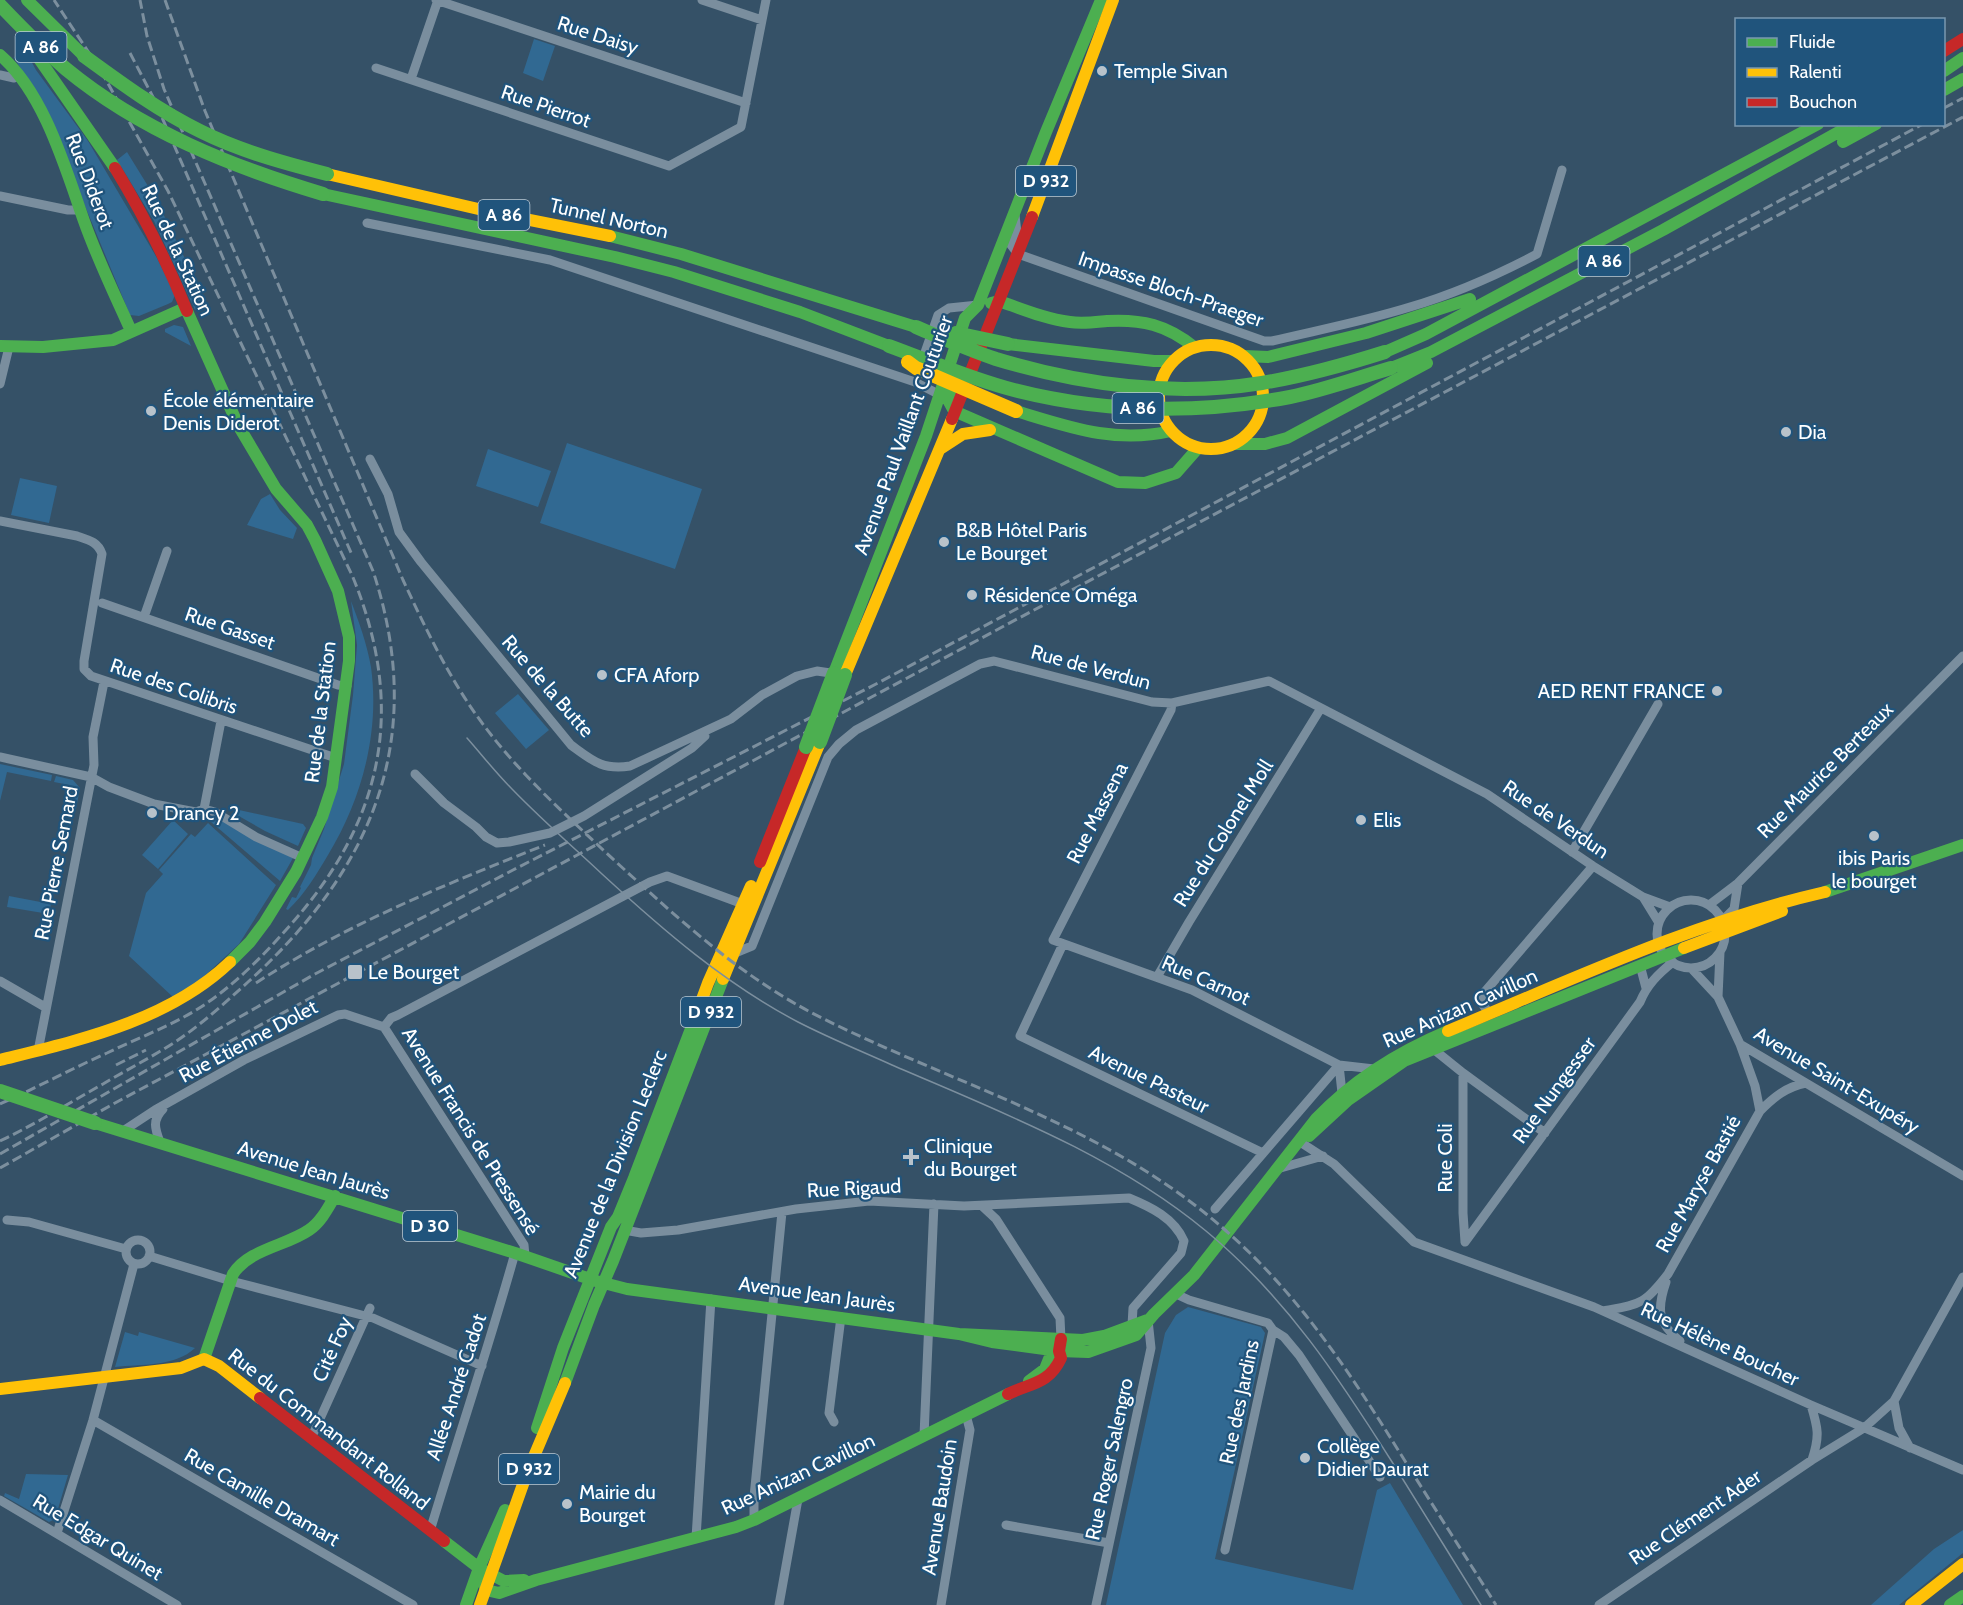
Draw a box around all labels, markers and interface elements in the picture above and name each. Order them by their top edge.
street label: Rue Daisy [555,11,641,59]
legend [1735,18,1945,126]
text: Fluide [1789,31,1835,53]
road number: A 86 [15,32,66,62]
place label: Temple Sivan [1114,59,1228,83]
text: Ralenti [1789,61,1842,83]
marker: Temple Sivan [1095,64,1109,78]
street label: Rue Pierrot [498,80,594,133]
text: Bouchon [1789,91,1857,113]
street label: Rue Diderot [61,130,119,233]
road number: D 932 [1016,166,1076,196]
street label: Rue de la Station [137,180,219,320]
street label: Tunnel Norton [547,193,671,243]
road number: A 86 [478,200,530,230]
street label: Impasse Bloch-Praeger [1075,246,1267,332]
road number: A 86 [1578,246,1630,276]
street label: Avenue Paul Vaillant Couturier [848,311,958,558]
place label: École élémentaire Denis Diderot [163,388,314,435]
road number: A 86 [1112,393,1164,423]
marker: École élémentaire Denis Diderot [144,404,158,418]
place label: Dia [1798,420,1827,444]
marker: Dia [1779,425,1793,439]
place label: B&B Hôtel Paris Le Bourget [956,518,1087,565]
marker: B&B Hôtel Paris Le Bourget [937,535,951,549]
place label: Résidence Oméga [984,583,1138,607]
marker: Résidence Oméga [965,588,979,602]
street label: Rue Gasset [182,601,278,655]
street label: Rue de la Butte [497,630,599,742]
street label: Rue de Verdun [1029,639,1153,695]
street label: Rue de la Station [299,640,341,784]
street label: Rue des Colibris [107,653,241,719]
place label: CFA Aforp [614,663,699,687]
marker: CFA Aforp [595,668,609,682]
place label: AED RENT FRANCE [1538,679,1705,703]
marker: AED RENT FRANCE [1710,684,1724,698]
street label: Rue Maurice Berteaux [1752,697,1898,843]
street label: Rue du Colonel Moll [1168,755,1278,911]
street label: Rue Massena [1061,758,1133,868]
street label: Rue de Verdun [1498,775,1614,863]
street label: Rue Pierre Semard [29,784,83,942]
place label: Drancy 2 [164,801,240,825]
marker: Drancy 2 [145,806,159,820]
place label: Elis [1373,808,1401,832]
marker: Elis [1354,813,1368,827]
marker: ibis Paris le bourget [1867,829,1881,843]
place label: ibis Paris le bourget [1831,846,1917,893]
street label: Rue Carnot [1158,950,1254,1010]
place label: Le Bourget [368,960,459,984]
marker: Le Bourget [346,963,364,981]
street label: Rue Anizan Cavillon [1379,963,1541,1053]
street label: Rue Étienne Dolet [175,994,321,1088]
road number: D 932 [681,997,741,1027]
street label: Avenue Saint-Exupéry [1750,1021,1924,1139]
street label: Avenue Francis de Pressensé [397,1023,545,1239]
street label: Rue Nungesser [1507,1031,1601,1148]
street label: Avenue Pasteur [1085,1040,1214,1119]
street label: Avenue de la Division Leclerc [558,1047,672,1281]
street label: Rue Maryse Bastié [1650,1111,1746,1257]
street label: Rue Coli [1433,1123,1457,1193]
place label: Clinique du Bourget [924,1134,1017,1181]
street label: Avenue Jean Jaurès [235,1135,393,1205]
marker: Clinique du Bourget [902,1148,920,1166]
street label: Rue Rigaud [806,1174,902,1202]
road number: D 30 [403,1211,457,1241]
street label: Avenue Jean Jaurès [737,1271,897,1317]
street label: Rue Hélène Boucher [1637,1297,1804,1391]
street label: Allée André Cadot [421,1311,491,1463]
street label: Cité Foy [307,1313,357,1385]
street label: Rue des Jardins [1214,1338,1264,1466]
street label: Rue du Commandant Rolland [224,1343,434,1515]
street label: Rue Roger Salengro [1080,1376,1138,1542]
street label: Rue Anizan Cavillon [717,1428,879,1520]
place label: Collège Didier Daurat [1317,1434,1429,1481]
street label: Avenue Baudoin [916,1437,962,1577]
street label: Rue Camille Dramart [180,1443,344,1551]
marker: Collège Didier Daurat [1298,1451,1312,1465]
road number: D 932 [499,1454,559,1484]
street label: Rue Clément Ader [1624,1464,1766,1570]
place label: Mairie du Bourget [579,1480,656,1527]
street label: Rue Edgar Quinet [29,1489,168,1585]
marker: Mairie du Bourget [560,1497,574,1511]

